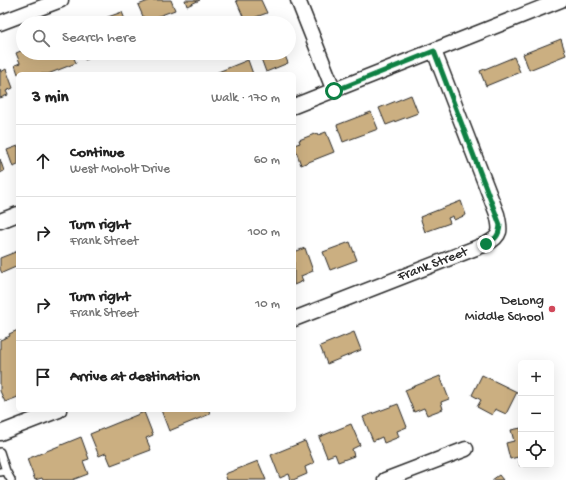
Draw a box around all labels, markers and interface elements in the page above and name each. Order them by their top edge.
search box [16,16,296,60]
icon: search [30,27,52,49]
text: Search here [62,29,136,47]
route start [325,82,343,100]
text: 3 min [32,88,69,108]
text: Walk · 170 m [211,91,280,106]
text: Continue [70,144,124,162]
icon: ahead [32,150,54,172]
text: 60 m [254,153,280,168]
text: West Moholt Drive [70,162,170,177]
text: Turn right [70,216,130,234]
icon: right [32,222,54,244]
text: 100 m [248,225,280,240]
text: Frank Street [70,234,138,249]
route end [477,235,495,253]
street label: Frank Street [395,243,472,286]
text: Turn right [70,288,130,306]
place label: DeLong Middle School [465,293,544,326]
icon: right [32,294,54,316]
text: 10 m [255,297,280,312]
marker: DeLong Middle School [547,304,557,314]
text: Frank Street [70,306,138,321]
map controls [518,360,554,468]
button: + [518,360,554,396]
icon: arrive [32,366,54,388]
text: Arrive at destination [70,368,200,386]
button: − [518,396,554,432]
button: locate [518,432,554,468]

